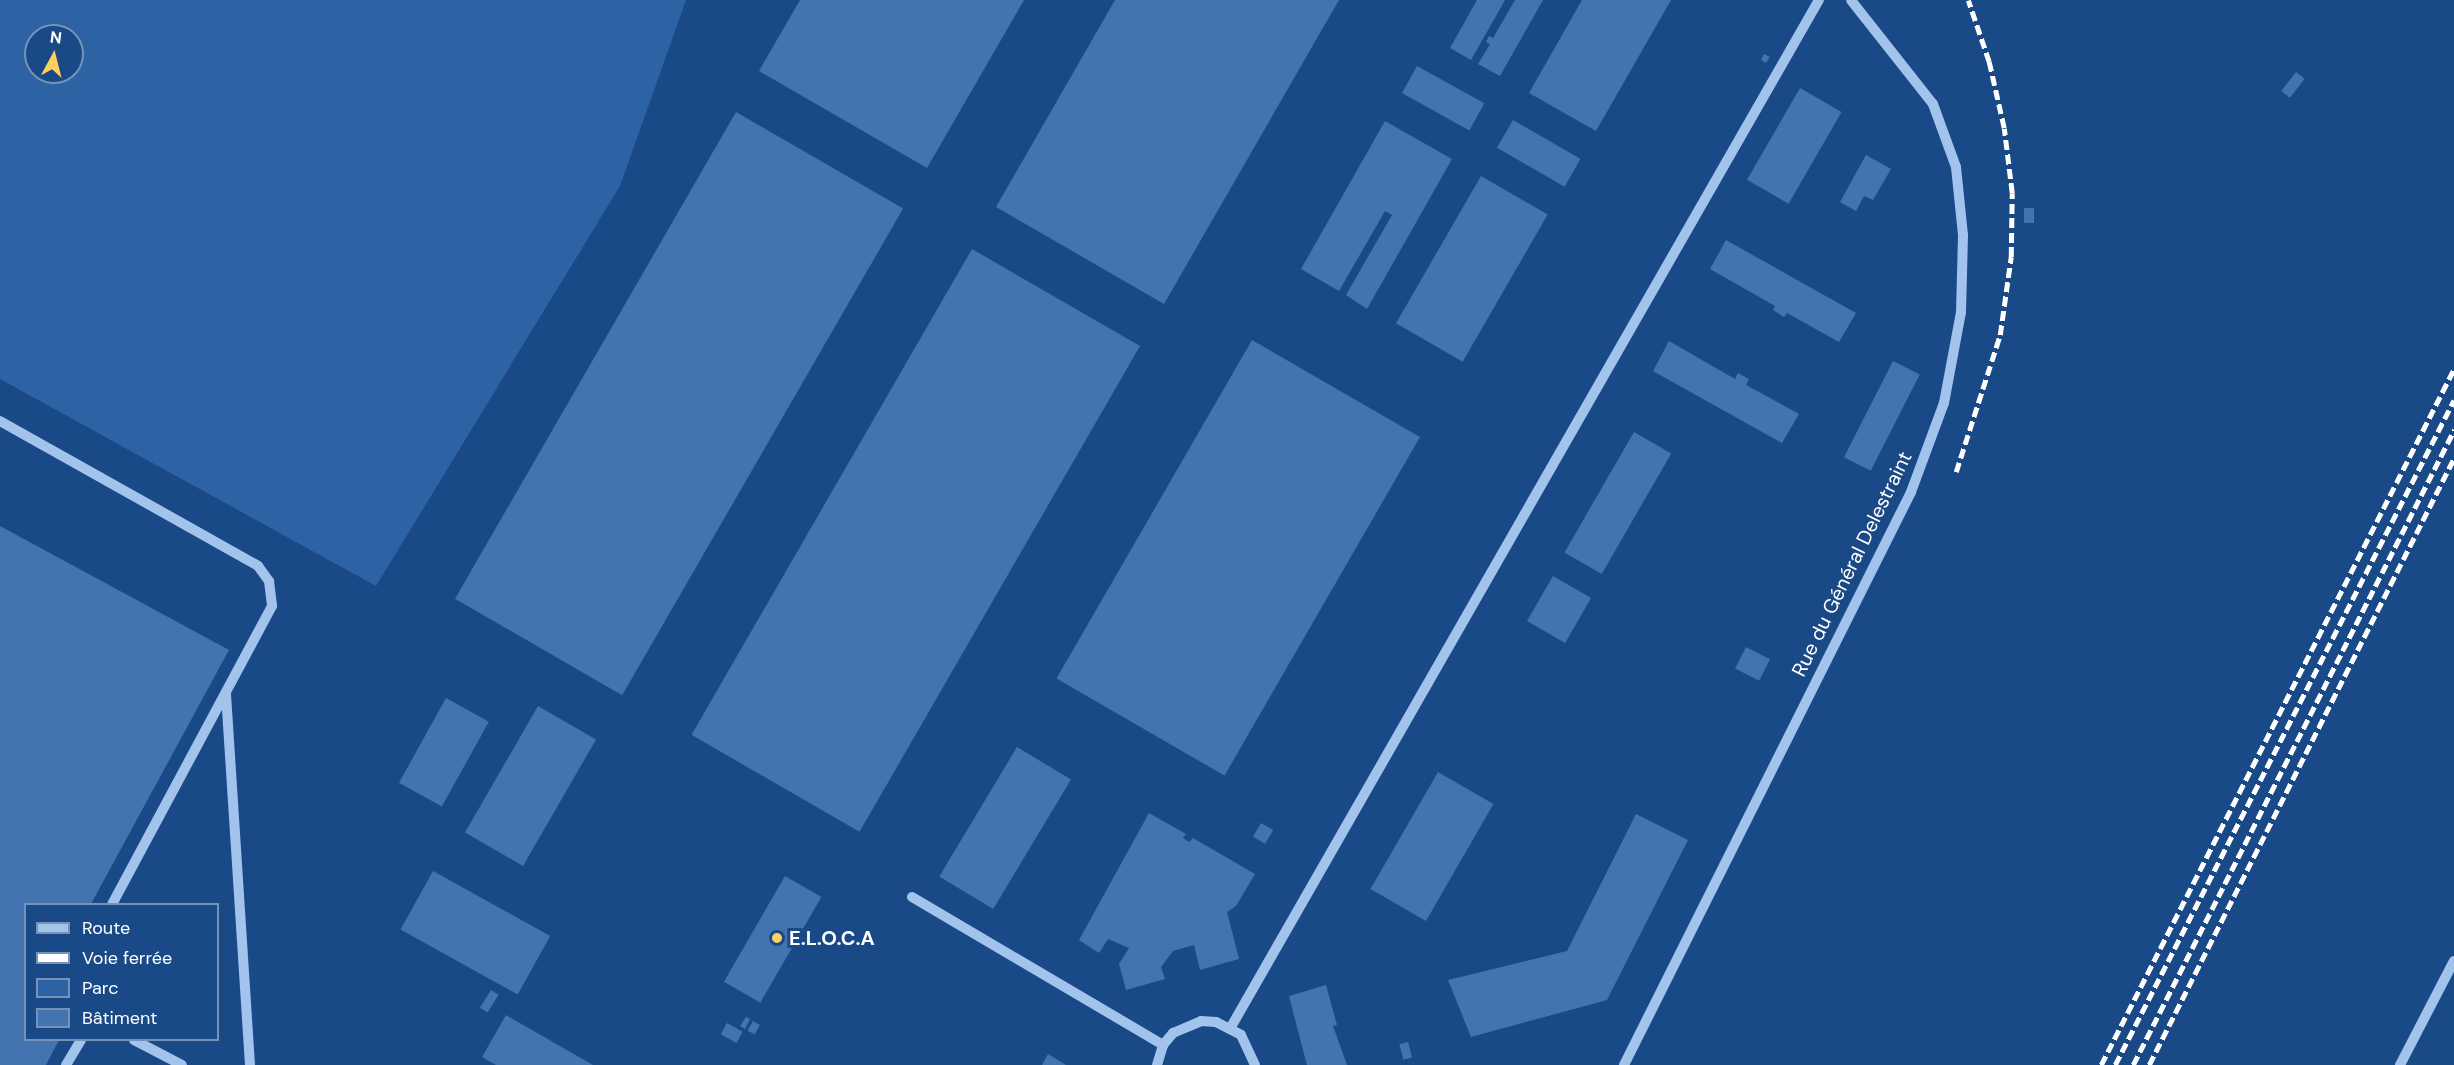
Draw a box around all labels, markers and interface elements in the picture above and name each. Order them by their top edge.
north arrow [24,24,84,84]
text: N [49,26,63,49]
street label: Rue du Général Delestraint [1787,447,1917,681]
legend [24,903,219,1041]
text: Route [82,916,130,940]
place label: E.L.O.C.A [789,926,875,950]
marker: E.L.O.C.A [770,931,784,945]
text: Voie ferrée [82,946,172,970]
text: Parc [82,976,118,1000]
text: Bâtiment [82,1006,157,1030]

